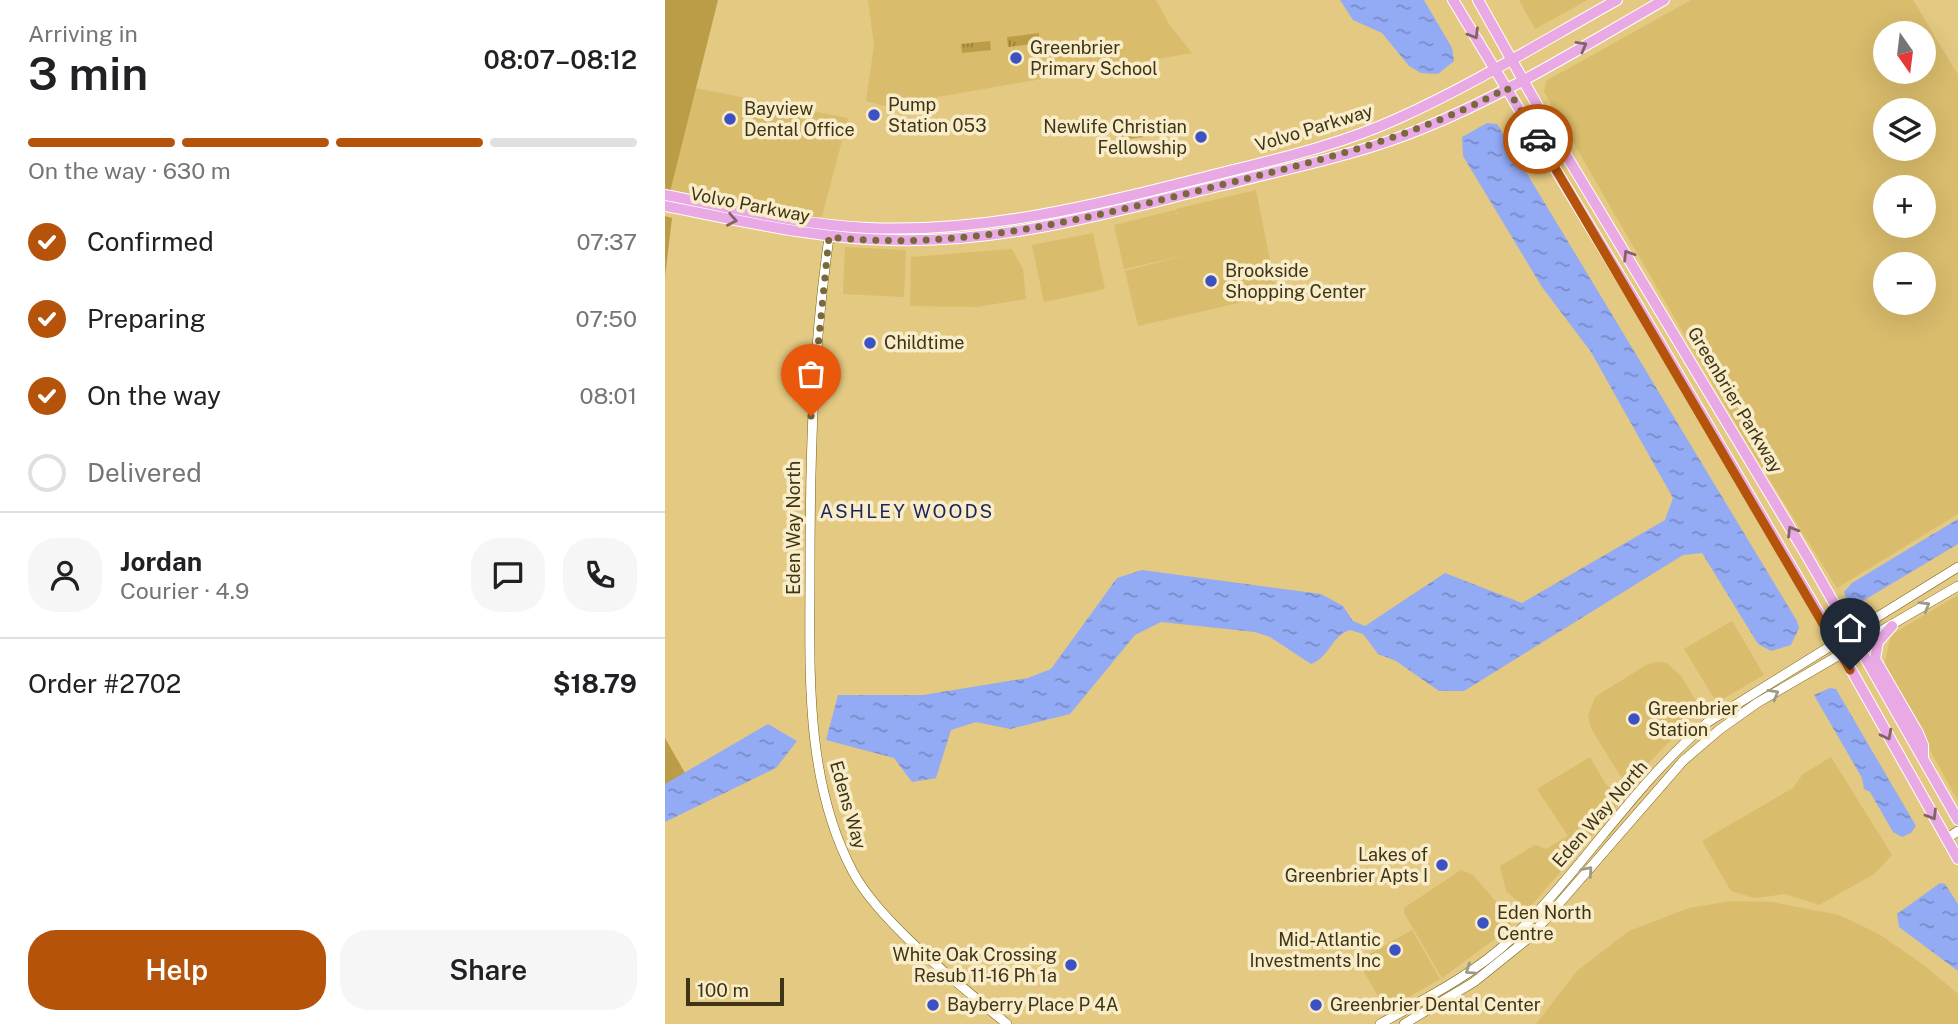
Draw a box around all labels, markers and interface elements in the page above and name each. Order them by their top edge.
text: Arriving in [28,20,138,47]
north arrow [1873,21,1935,84]
map controls [1873,21,1936,315]
one-way arrow [1466,27,1479,40]
place label: Greenbrier Primary School [1030,37,1158,79]
one-way arrow [1575,41,1587,54]
text: 08:07–08:12 [483,44,637,75]
text: 3 min [28,46,148,100]
marker: Greenbrier Primary School [1008,50,1024,66]
place label: Pump Station 053 [888,94,987,136]
place label: Bayview Dental Office [744,98,855,140]
button: layers [1873,98,1936,161]
street label: Volvo Parkway [1253,100,1375,155]
courier [1503,104,1573,174]
marker: Pump Station 053 [866,107,882,123]
marker: Bayview Dental Office [722,111,738,127]
place label: Newlife Christian Fellowship [1043,116,1187,158]
icon: car [1519,120,1557,158]
marker: Newlife Christian Fellowship [1193,129,1209,145]
text: On the way · 630 m [28,157,231,184]
button: + [1873,175,1936,238]
street label: Volvo Parkway [688,183,812,226]
one-way arrow [726,212,738,227]
icon: check [28,223,66,261]
text: Confirmed [87,226,214,257]
text: 07:37 [576,228,637,255]
one-way arrow [1624,250,1636,263]
button: − [1873,252,1936,315]
place label: Brookside Shopping Center [1225,260,1366,302]
marker: Brookside Shopping Center [1203,273,1219,289]
icon: check [28,300,66,338]
text: Preparing [87,303,206,334]
text: 07:50 [576,305,637,332]
street label: Greenbrier Parkway [1684,323,1787,477]
place label: Childtime [884,332,964,353]
marker: Childtime [862,335,878,351]
pin [781,344,841,416]
icon: bag [792,355,830,393]
icon: check [28,377,66,415]
text: On the way [87,380,221,411]
text: 08:01 [580,382,637,409]
text: Delivered [87,457,202,488]
street label: Eden Way North [783,461,804,595]
district label: ASHLEY WOODS [820,500,994,522]
one-way arrow [1787,525,1800,538]
button: person [28,538,102,612]
button: chat [471,538,545,612]
button: phone [563,538,637,612]
text: Jordan [120,546,202,577]
text: Courier · 4.9 [120,577,249,604]
pin [1820,598,1880,670]
one-way arrow [1918,602,1931,615]
icon: home [1831,609,1869,647]
text: Order #2702 [28,668,181,699]
text: $18.79 [553,668,637,699]
one-way arrow [1766,689,1779,702]
place label: Greenbrier Station [1648,698,1738,740]
marker: Greenbrier Station [1626,711,1642,727]
one-way arrow [1879,728,1893,740]
street label: Eden Way North [1548,756,1652,871]
street label: Edens Way [826,758,871,852]
one-way arrow [1924,808,1937,821]
place label: Lakes of Greenbrier Apts I [1285,844,1428,886]
marker: Lakes of Greenbrier Apts I [1434,857,1450,873]
one-way arrow [1580,867,1592,880]
place label: Eden North Centre [1497,902,1592,944]
marker: Eden North Centre [1475,915,1491,931]
place label: Mid-Atlantic Investments Inc [1249,929,1381,971]
button: Help [28,930,326,1010]
button: Share [340,930,637,1010]
marker: Mid-Atlantic Investments Inc [1387,942,1403,958]
place label: White Oak Crossing Resub 11-16 Ph 1a [893,944,1057,986]
marker: White Oak Crossing Resub 11-16 Ph 1a [1063,957,1079,973]
one-way arrow [1465,962,1478,974]
scale bar [686,975,784,1007]
text: 100 m [697,979,749,1001]
place label: Bayberry Place P 4A [947,994,1119,1015]
place label: Greenbrier Dental Center [1330,994,1541,1015]
marker: Bayberry Place P 4A [925,997,941,1013]
marker: Greenbrier Dental Center [1308,997,1324,1013]

